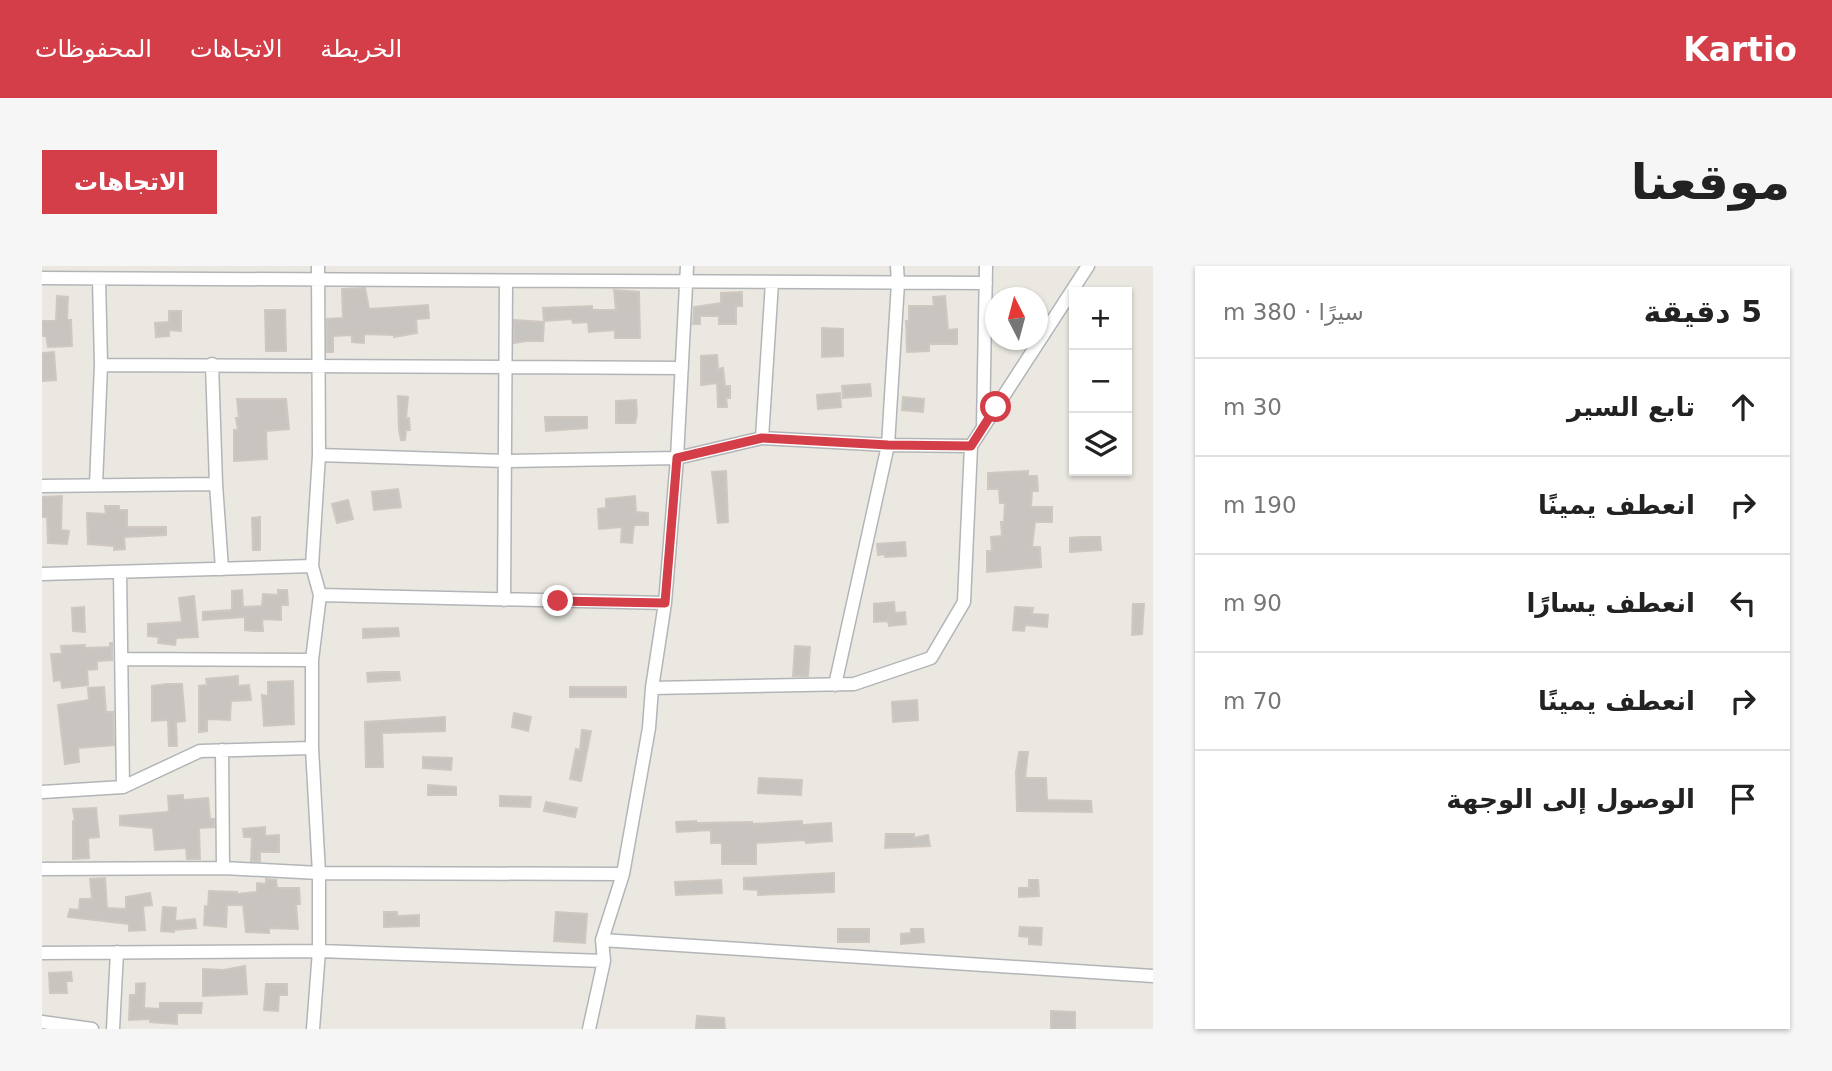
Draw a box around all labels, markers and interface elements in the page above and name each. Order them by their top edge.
text: Kartio [1683,30,1797,69]
text: المحفوظات [35,35,152,63]
text: الاتجاهات [190,35,282,63]
text: الخريطة [320,35,402,63]
button: الاتجاهات [42,150,217,214]
text: موقعنا [1631,154,1790,211]
north arrow [985,287,1048,350]
map controls [1069,287,1132,476]
button: + [1069,287,1132,350]
text: 5 دقيقة [1644,294,1762,329]
text: سيرًا · 380 m [1223,299,1364,325]
button: − [1069,350,1132,413]
icon: ahead [1724,388,1762,426]
route start [980,391,1011,422]
text: تابع السير [1567,392,1695,422]
text: 30 m [1223,394,1282,420]
button: layers [1069,413,1132,476]
icon: right [1724,486,1762,524]
text: انعطف يمينًا [1538,490,1695,520]
text: 190 m [1223,492,1297,518]
icon: left [1724,584,1762,622]
route end [542,585,573,616]
text: انعطف يسارًا [1526,588,1695,618]
text: 90 m [1223,590,1282,616]
icon: right [1724,682,1762,720]
text: انعطف يمينًا [1538,686,1695,716]
text: 70 m [1223,688,1282,714]
icon: arrive [1724,780,1762,818]
text: الوصول إلى الوجهة [1446,784,1695,814]

